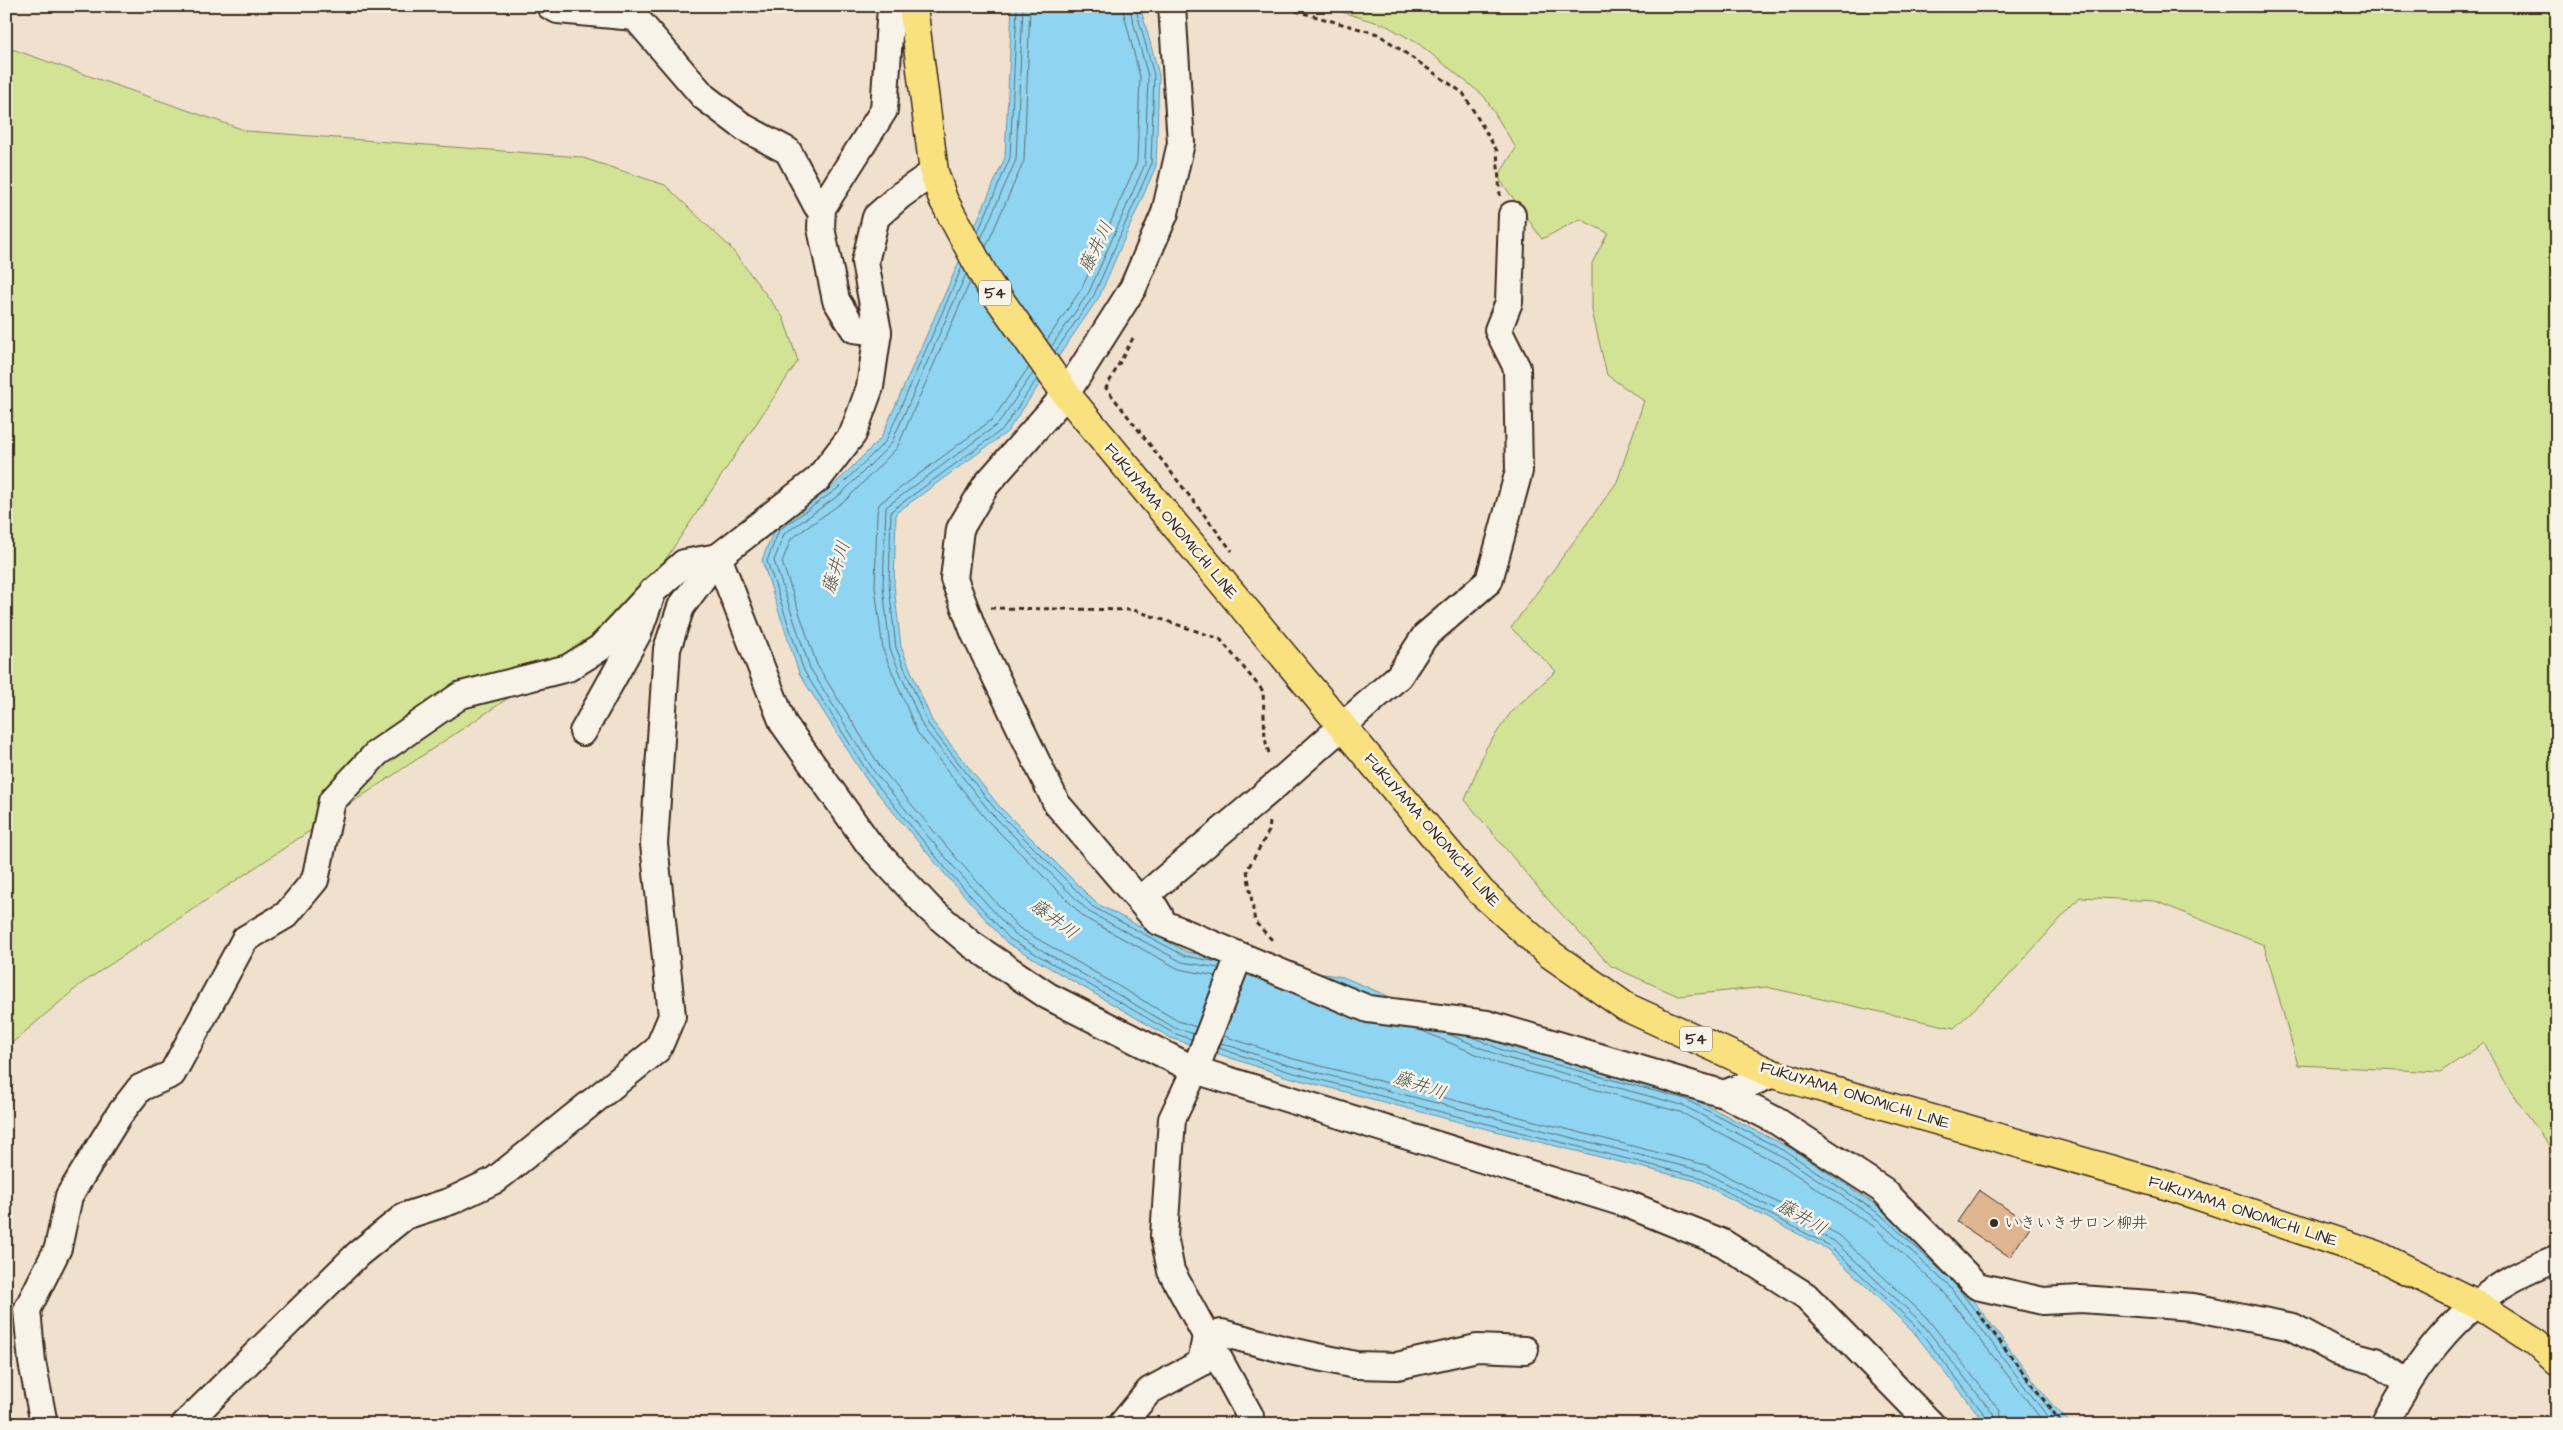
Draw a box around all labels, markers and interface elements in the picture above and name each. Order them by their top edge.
water label: 藤井川 [1073,217,1119,277]
road number: 54 [979,280,1011,306]
street label: FUKUYAMA ONOMICHI LINE [1099,438,1243,604]
water label: 藤井川 [816,537,856,597]
street label: FUKUYAMA ONOMICHI LINE [1359,748,1505,912]
water label: 藤井川 [1025,893,1083,945]
road number: 54 [1680,1026,1712,1052]
street label: FUKUYAMA ONOMICHI LINE [1757,1056,1953,1135]
water label: 藤井川 [1390,1064,1450,1106]
street label: FUKUYAMA ONOMICHI LINE [2146,1170,2341,1252]
water label: 藤井川 [1772,1193,1832,1241]
place label: いきいきサロン柳井 [2004,1212,2148,1234]
marker: いきいきサロン柳井 [1988,1217,2000,1229]

